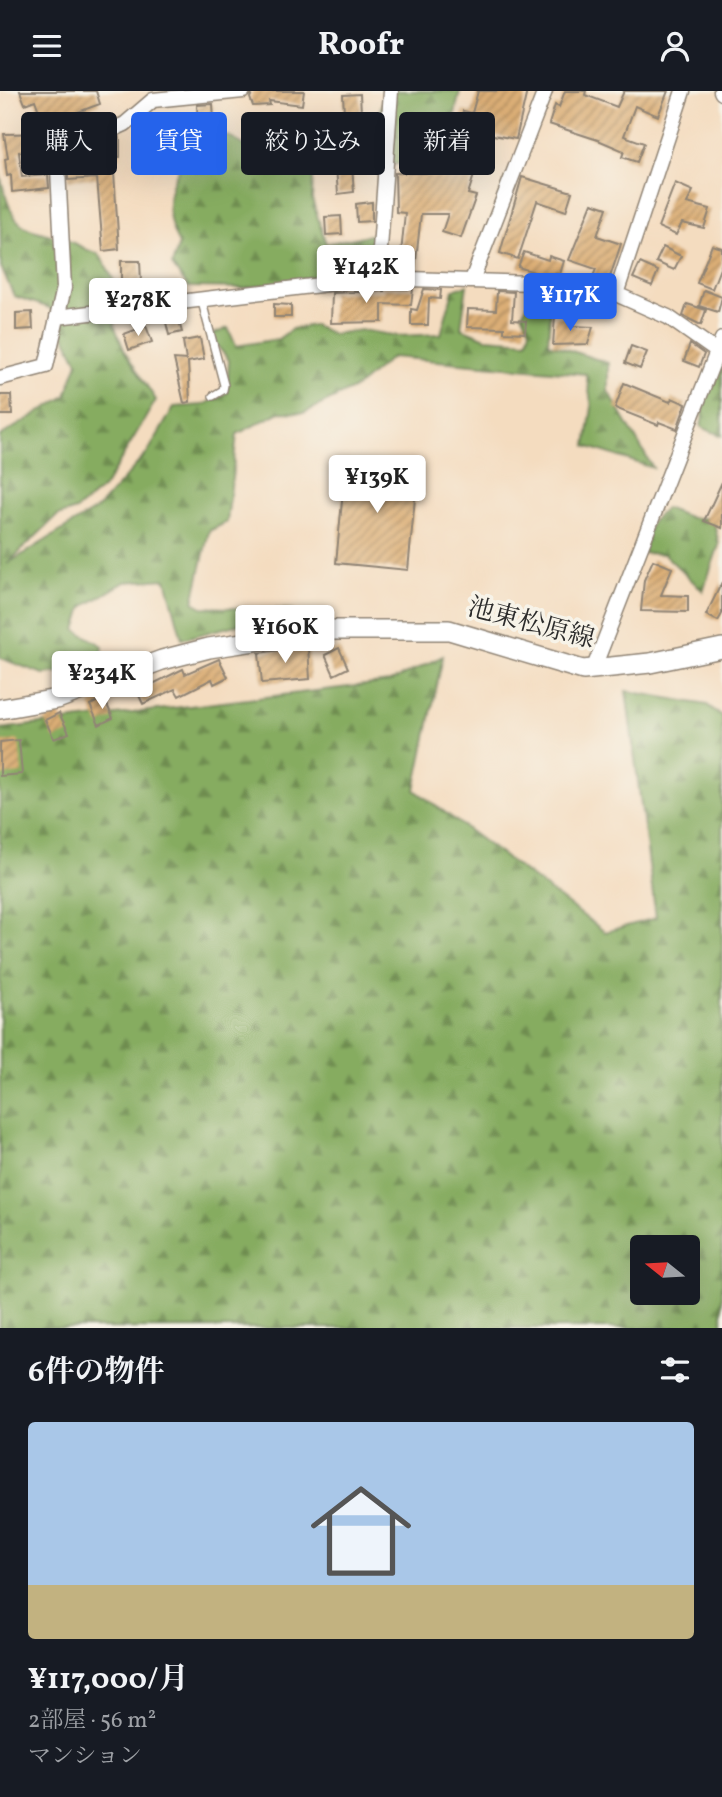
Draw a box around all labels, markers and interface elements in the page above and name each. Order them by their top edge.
text: Roofr [318,24,404,68]
icon: menu [28,27,66,65]
icon: person [656,27,694,65]
chip: 購入 [21,112,117,175]
chip: 賃貸 [131,112,227,175]
chip: 絞り込み [241,112,385,175]
chip: 新着 [399,112,495,175]
pin: ¥142K [317,245,415,305]
text: ¥142K [333,252,399,284]
pin: ¥117K [521,273,619,333]
pin: ¥278K [89,279,187,338]
text: ¥117K [540,280,600,312]
text: ¥278K [105,285,171,317]
pin: ¥139K [328,455,426,515]
text: ¥139K [345,462,409,494]
street label: 池東松原線 [464,590,598,658]
pin: ¥160K [236,605,334,665]
text: ¥160K [251,612,319,644]
pin: ¥234K [53,651,151,711]
text: ¥234K [68,658,136,690]
north arrow [630,1235,700,1305]
map controls [630,1235,700,1305]
icon: filters [656,1351,694,1389]
text: 6件の物件 [28,1352,164,1394]
icon: home [298,1468,424,1594]
text: ¥117,000/月 [28,1659,189,1701]
text: 2部屋 · 56 m² [28,1705,156,1737]
text: マンション [28,1741,142,1773]

